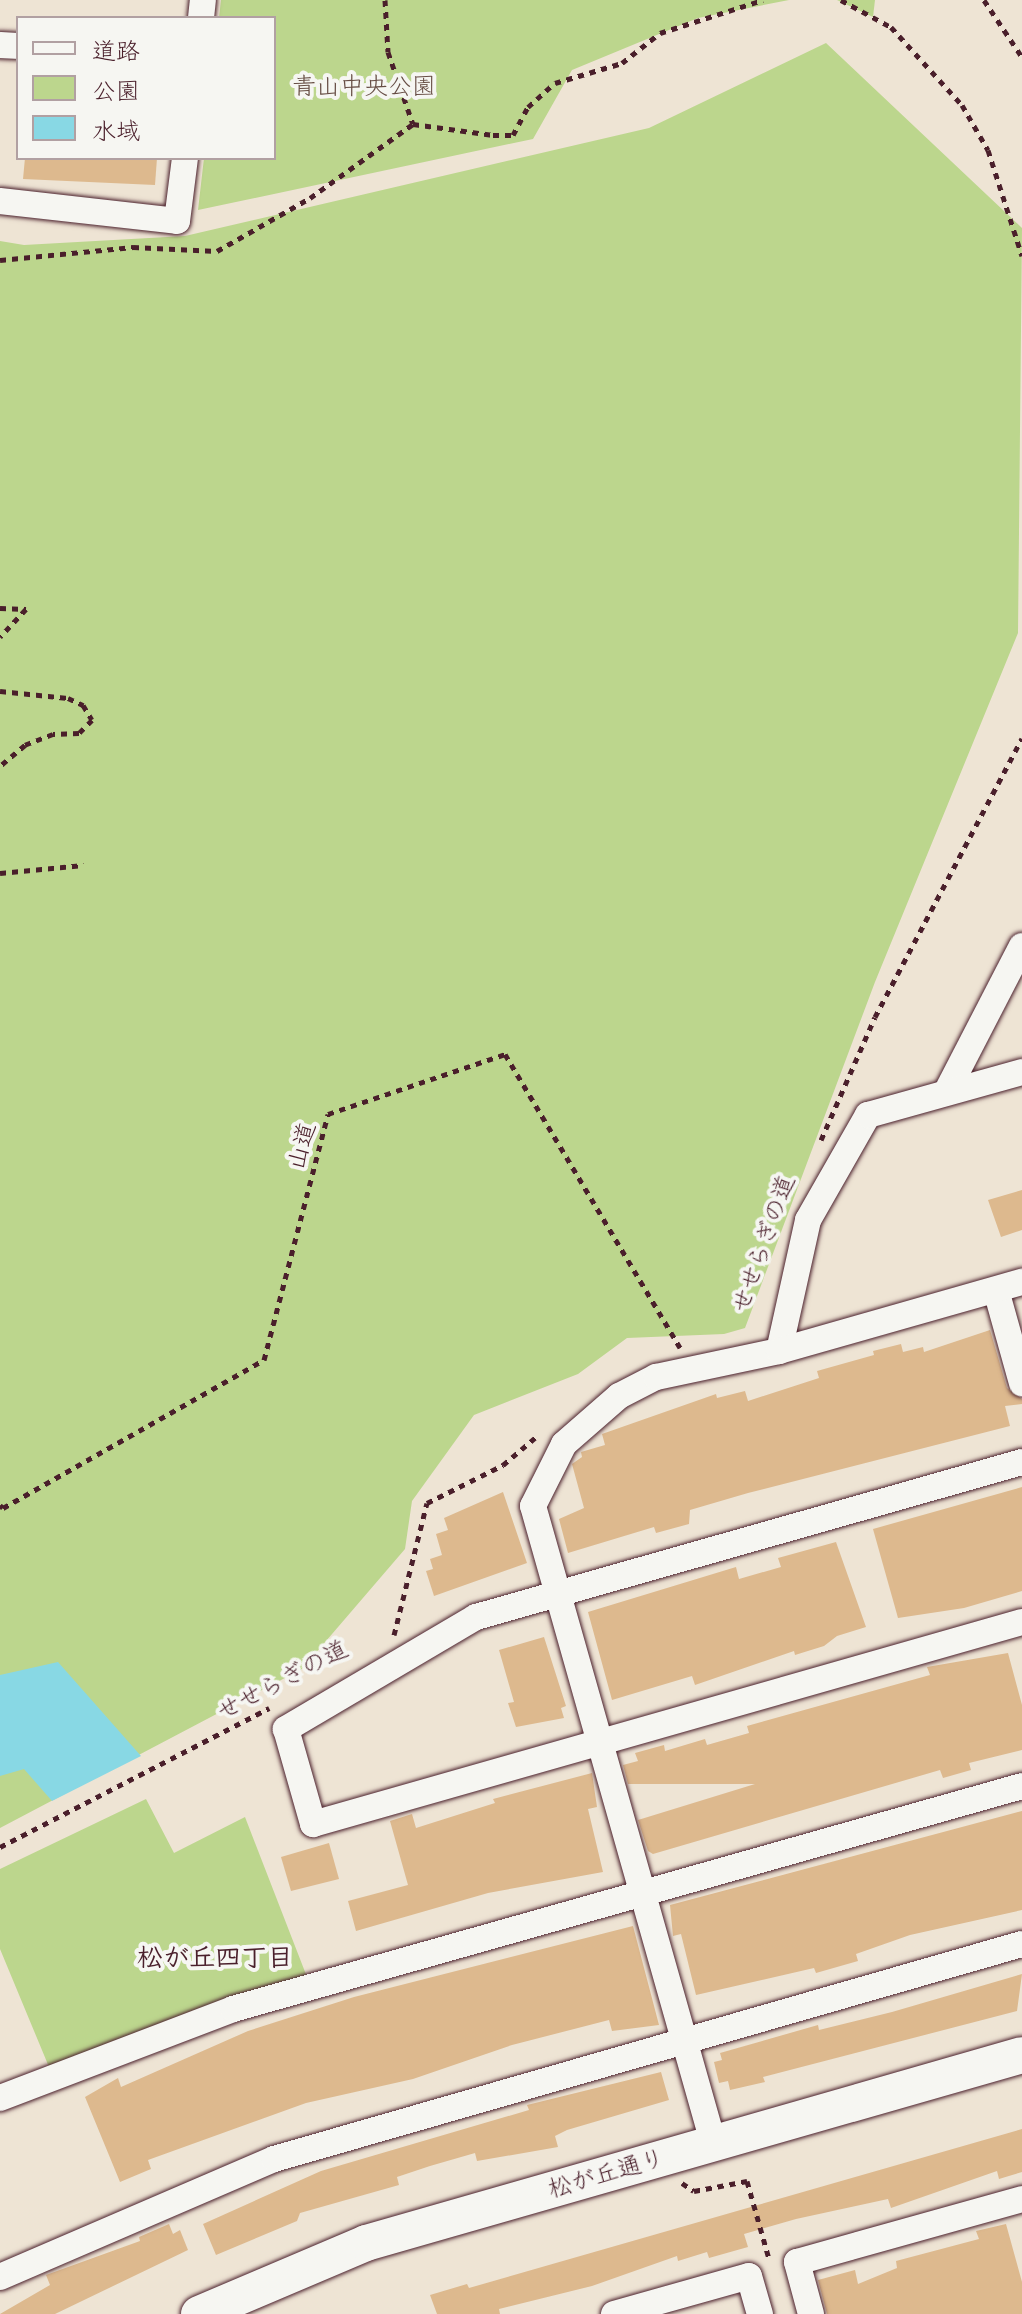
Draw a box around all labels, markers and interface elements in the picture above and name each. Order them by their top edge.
legend [16,16,276,160]
text: 道路 [92,35,140,65]
park label: 青山中央公園 [292,72,436,100]
text: 公園 [92,75,140,105]
text: 水域 [92,115,140,145]
street label: 山道 [281,1119,321,1173]
street label: せせらぎの道 [726,1171,800,1317]
street label: せせらぎの道 [212,1633,352,1727]
district label: 松が丘四丁目 [137,1941,293,1973]
street label: 松が丘通り [544,2143,668,2203]

